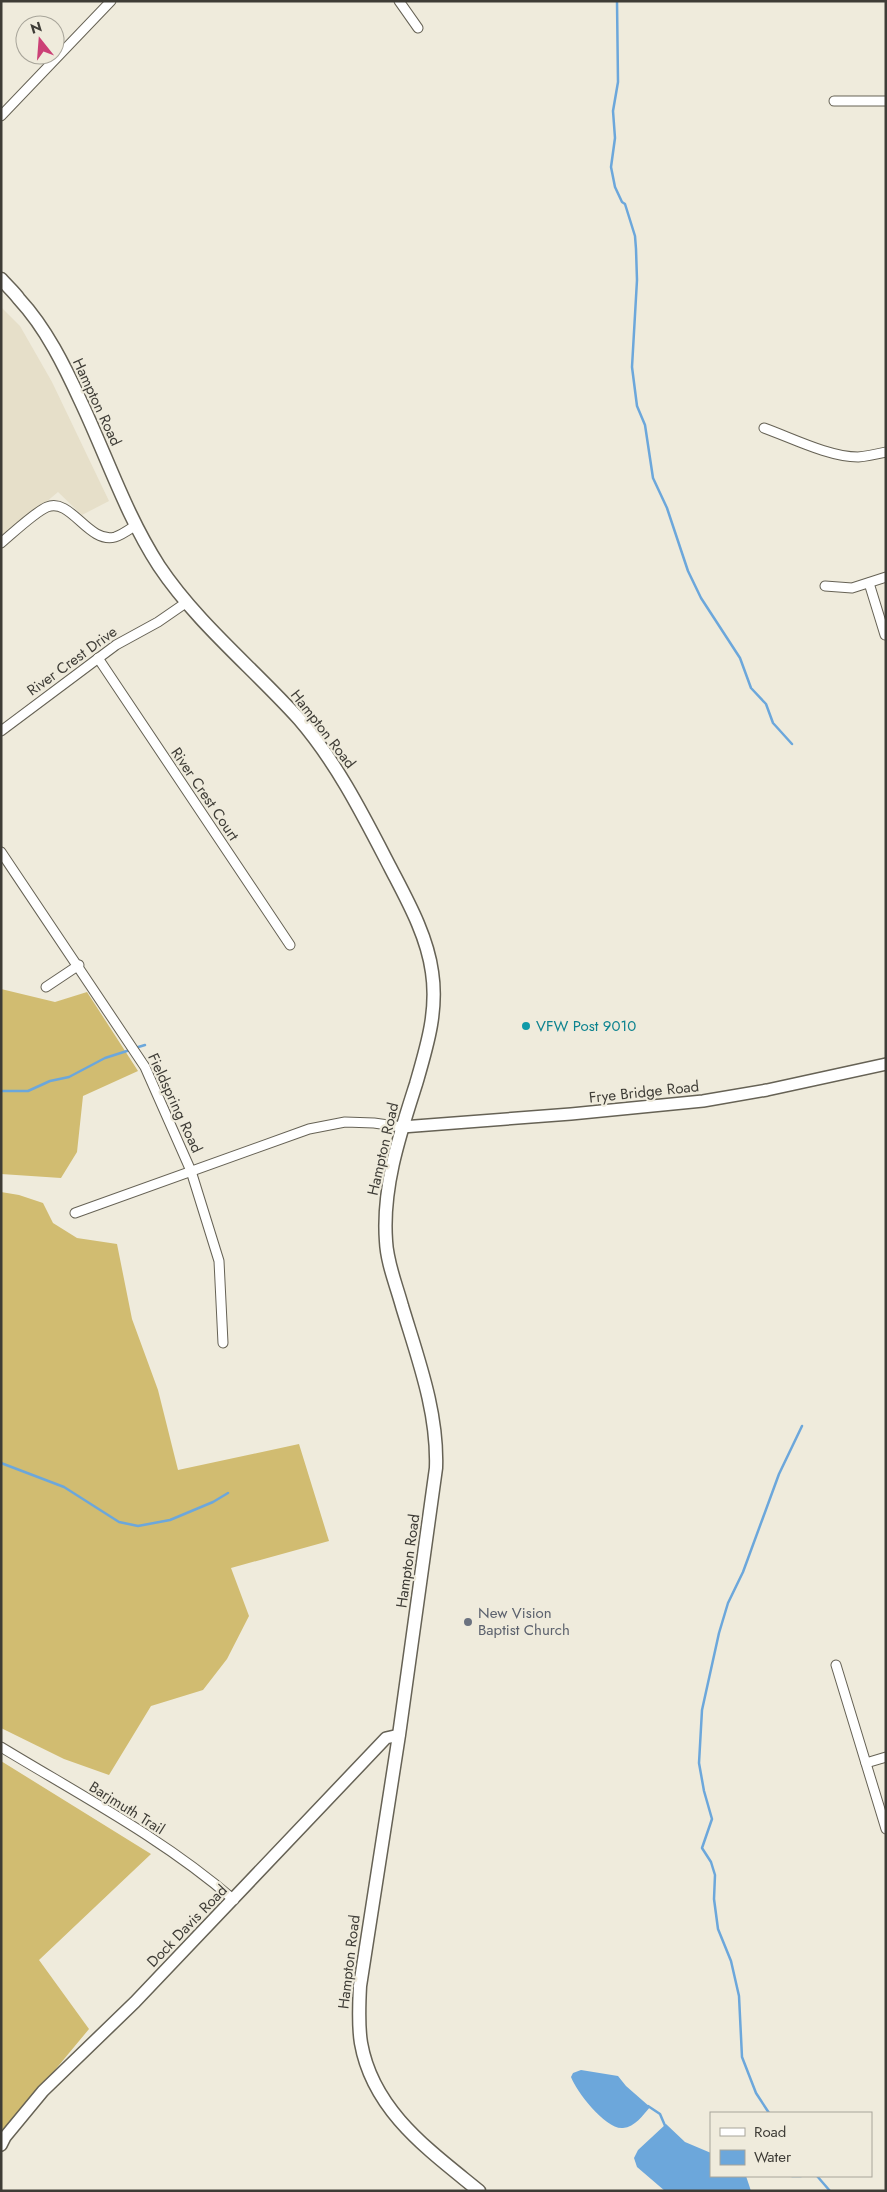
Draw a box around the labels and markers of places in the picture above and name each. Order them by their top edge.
place label: VFW Post 9010 [536,1015,636,1037]
marker: VFW Post 9010 [520,1020,532,1032]
place label: New Vision Baptist Church [478,1602,570,1641]
marker: New Vision Baptist Church [462,1616,474,1628]

